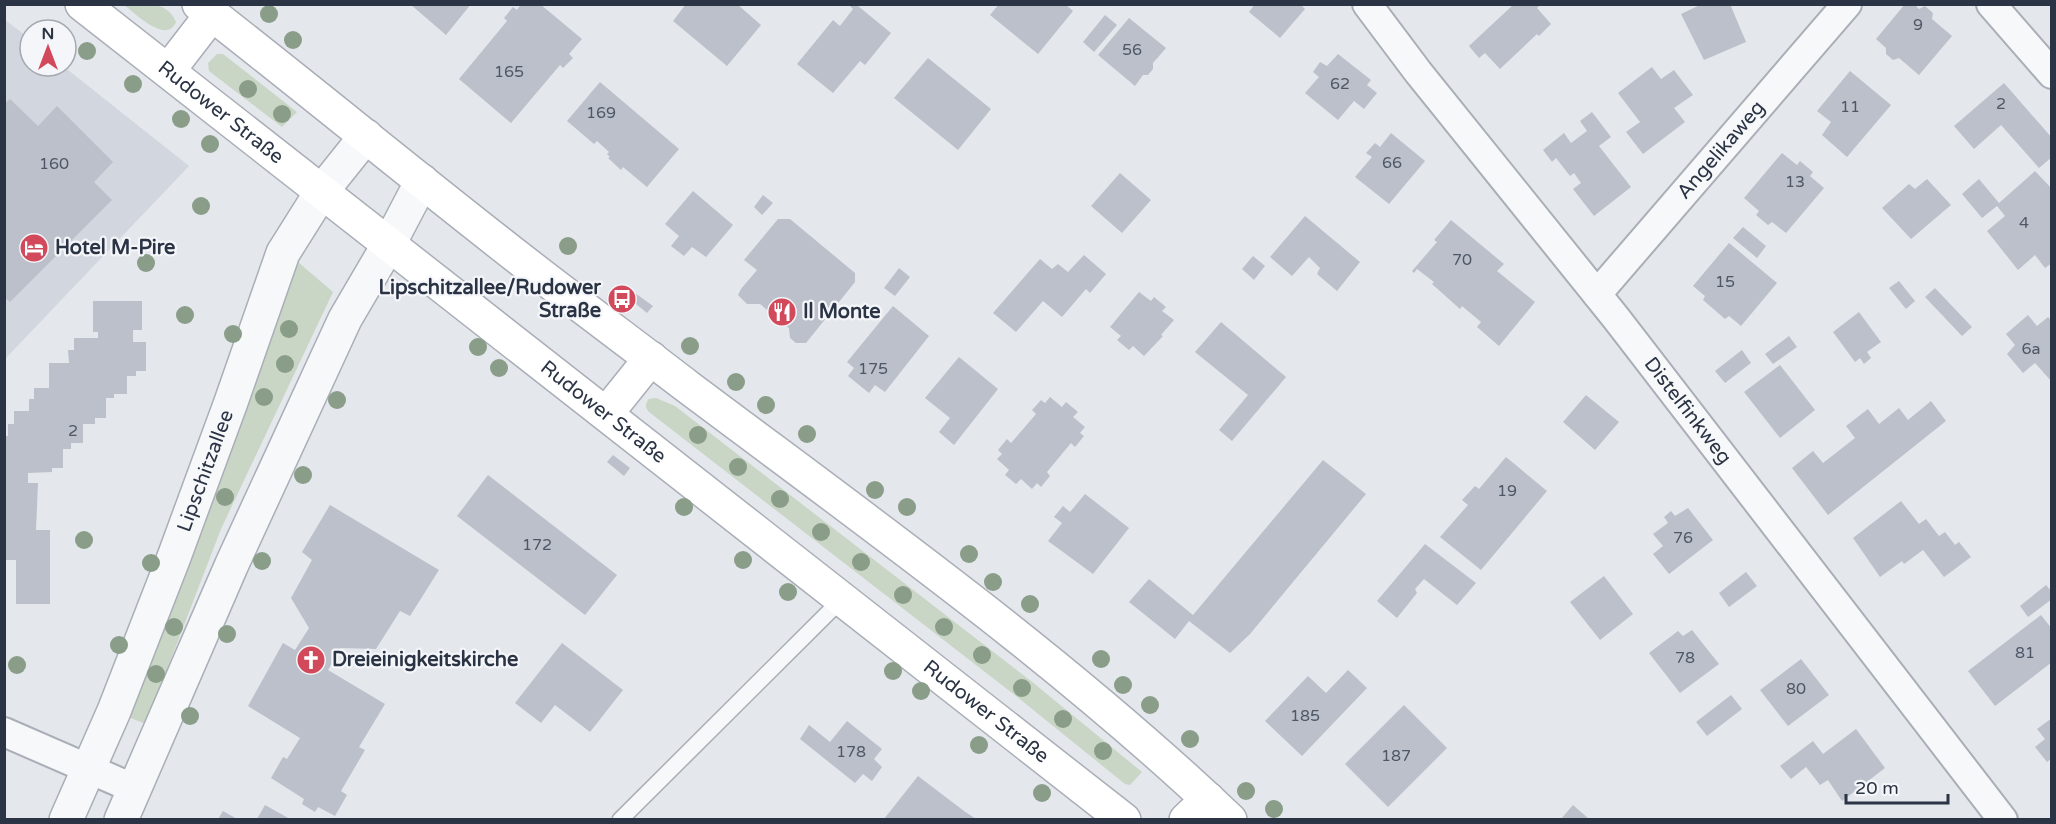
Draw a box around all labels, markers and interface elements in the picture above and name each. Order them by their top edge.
house number: 9 [1913,15,1923,35]
north arrow [18,18,78,78]
text: N [42,24,54,44]
house number: 56 [1122,40,1142,60]
street label: Rudower Straße [153,56,288,169]
house number: 165 [494,62,524,82]
house number: 62 [1330,74,1350,94]
house number: 2 [1996,94,2006,114]
street label: Angelikaweg [1672,96,1770,204]
house number: 11 [1840,97,1860,117]
house number: 169 [586,103,616,123]
house number: 66 [1382,153,1402,173]
house number: 160 [39,154,69,174]
house number: 13 [1785,172,1805,192]
house number: 4 [2019,213,2029,233]
hotel icon: Hotel M-Pire [18,232,50,264]
place label: Hotel M-Pire [55,236,175,260]
house number: 70 [1452,250,1472,270]
house number: 15 [1715,272,1735,292]
place label: Lipschitzallee/Rudower Straße [378,276,601,323]
bus stop icon: Lipschitzallee/Rudower Straße [606,283,638,315]
restaurant icon: Il Monte [766,296,798,328]
place label: Il Monte [803,300,881,324]
house number: 6a [2021,339,2041,359]
street label: Distelfinkweg [1639,353,1736,469]
street label: Rudower Straße [536,356,671,469]
house number: 175 [858,359,888,379]
street label: Lipschitzallee [172,407,239,535]
house number: 2 [68,421,78,441]
house number: 19 [1497,481,1517,501]
house number: 76 [1673,528,1693,548]
house number: 172 [522,535,552,555]
house number: 81 [2015,643,2035,663]
church icon: Dreieinigkeitskirche [295,644,327,676]
place label: Dreieinigkeitskirche [332,648,518,672]
house number: 78 [1675,648,1695,668]
street label: Rudower Straße [918,655,1053,768]
house number: 80 [1786,679,1806,699]
house number: 185 [1290,706,1320,726]
house number: 178 [836,742,866,762]
house number: 187 [1381,746,1411,766]
scale bar [1846,767,1948,805]
text: 20 m [1855,777,1899,799]

